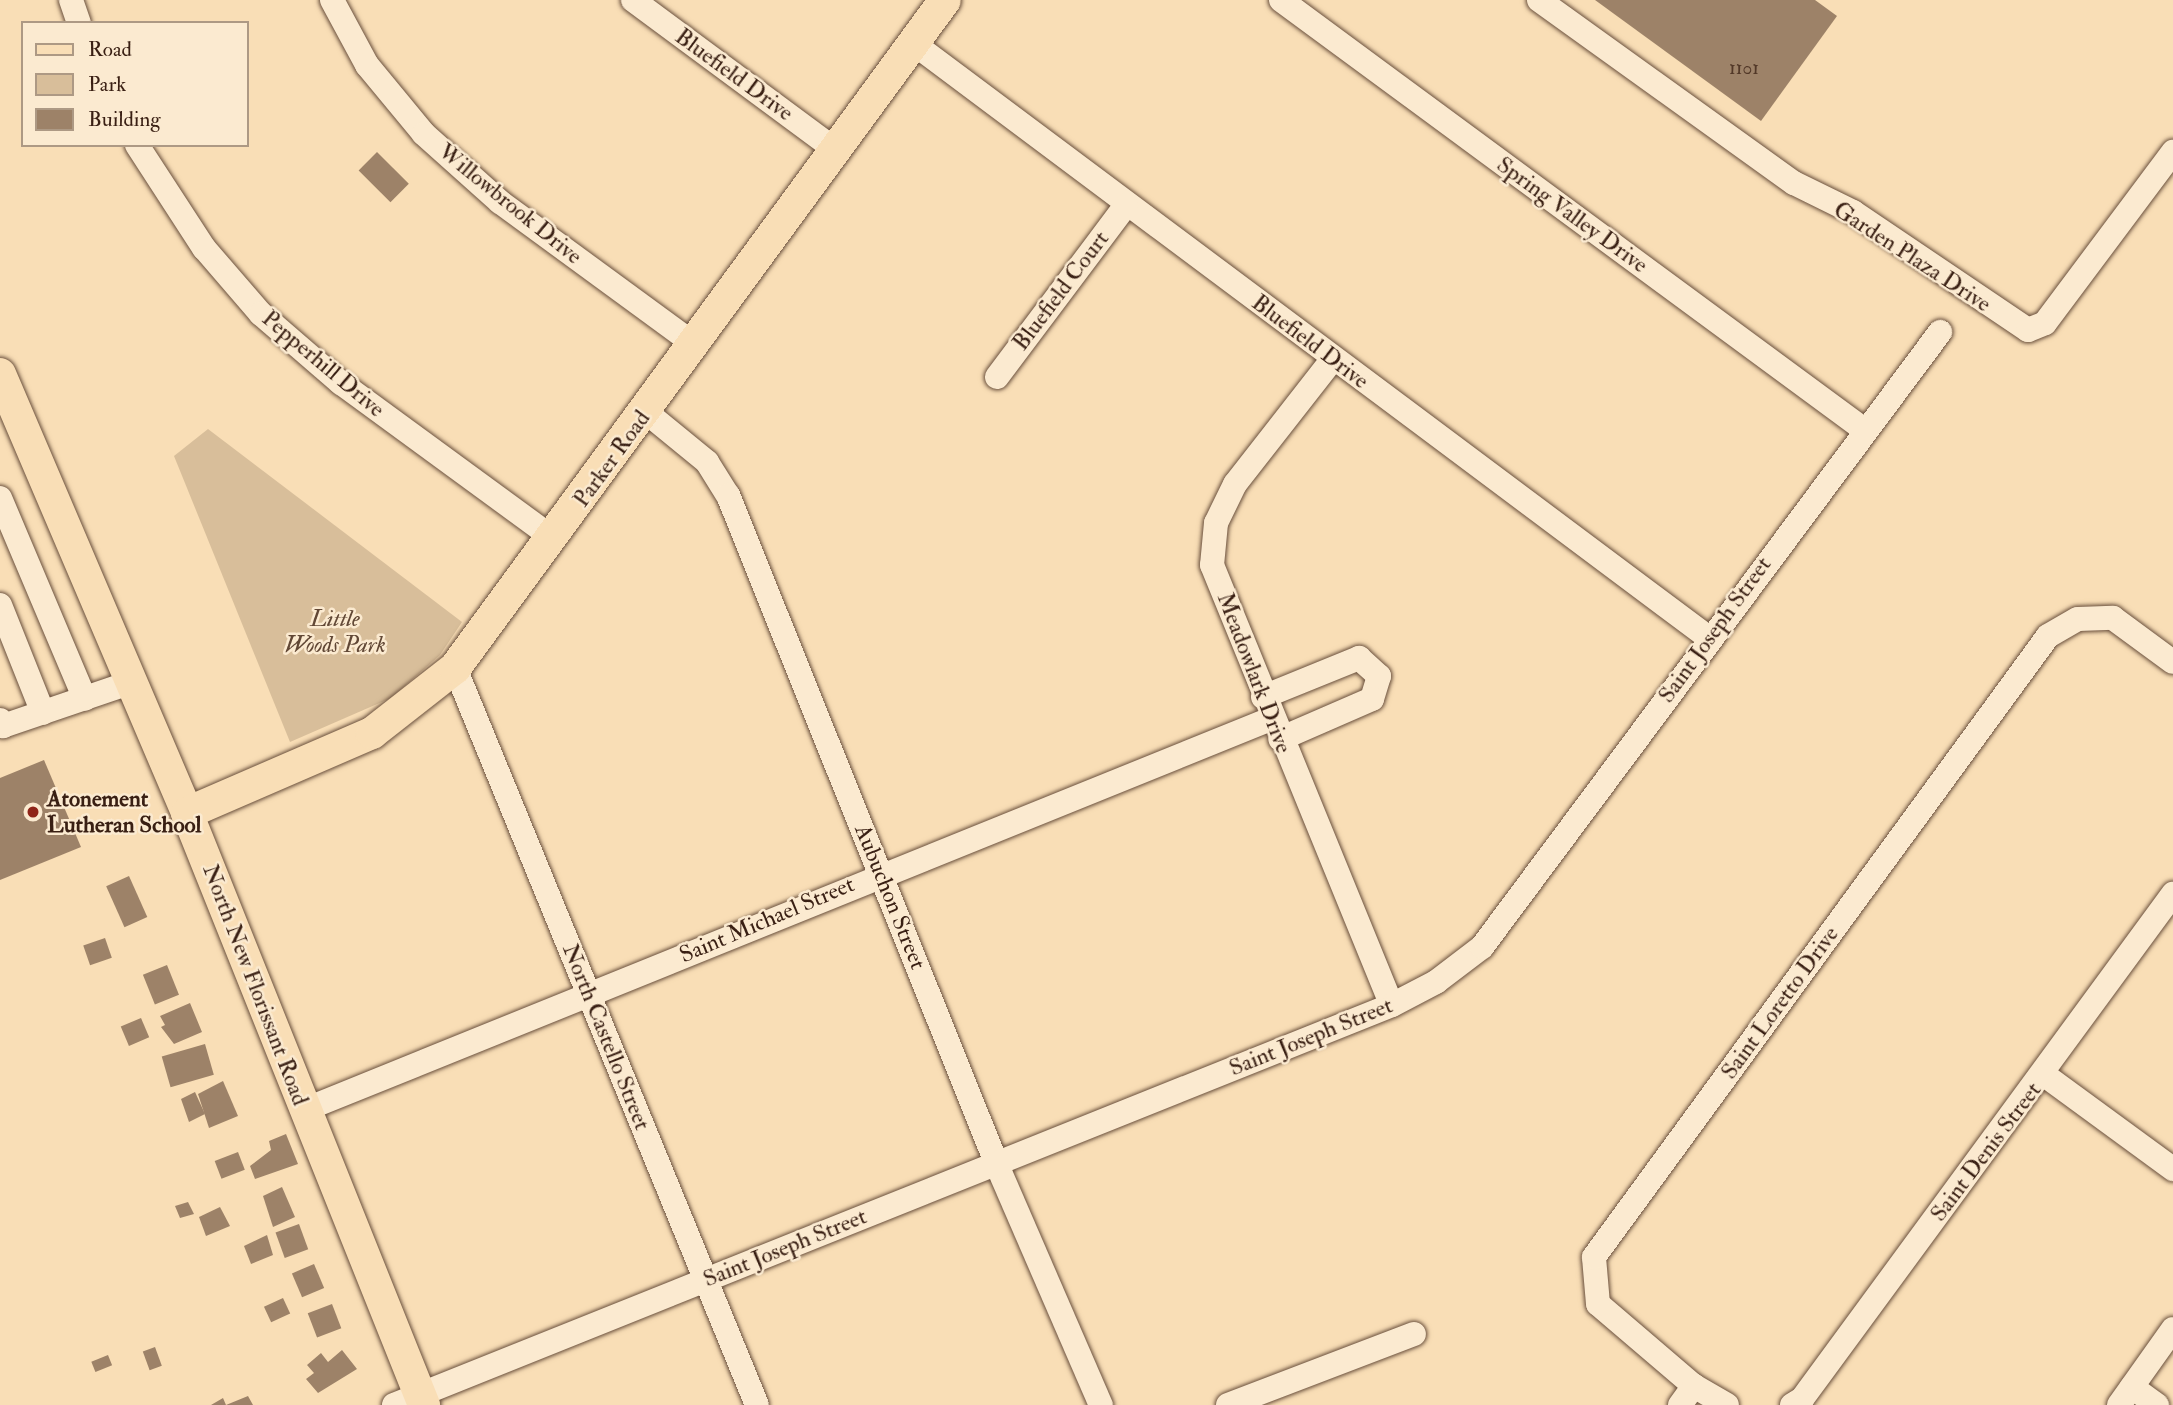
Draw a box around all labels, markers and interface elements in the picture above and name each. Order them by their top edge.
legend [21,21,248,147]
street label: Bluefield Drive [670,23,798,127]
text: Road [88,36,132,63]
house number: 1101 [1729,58,1759,80]
text: Park [88,71,126,98]
text: Building [88,106,161,133]
street label: Willowbrook Drive [433,138,587,270]
street label: Spring Valley Drive [1491,151,1653,279]
street label: Garden Plaza Drive [1828,196,1996,318]
street label: Bluefield Court [1007,226,1115,356]
street label: Bluefield Drive [1246,289,1374,395]
street label: Pepperhill Drive [256,305,390,423]
street label: Parker Road [568,405,656,513]
street label: Saint Joseph Street [1653,552,1777,708]
street label: Meadowlark Drive [1211,589,1297,757]
park label: Little Woods Park [284,605,386,659]
place label: Atonement Lutheran School [47,785,201,839]
marker: Atonement Lutheran School [25,804,41,820]
street label: Aubuchon Street [848,820,932,974]
street label: North New Florissant Road [196,861,314,1109]
street label: Saint Michael Street [675,871,859,969]
street label: Saint Loretto Drive [1715,921,1845,1085]
street label: North Castello Street [556,940,656,1134]
street label: Saint Joseph Street [1225,992,1397,1082]
street label: Saint Denis Street [1925,1077,2047,1227]
street label: Saint Joseph Street [699,1203,871,1293]

